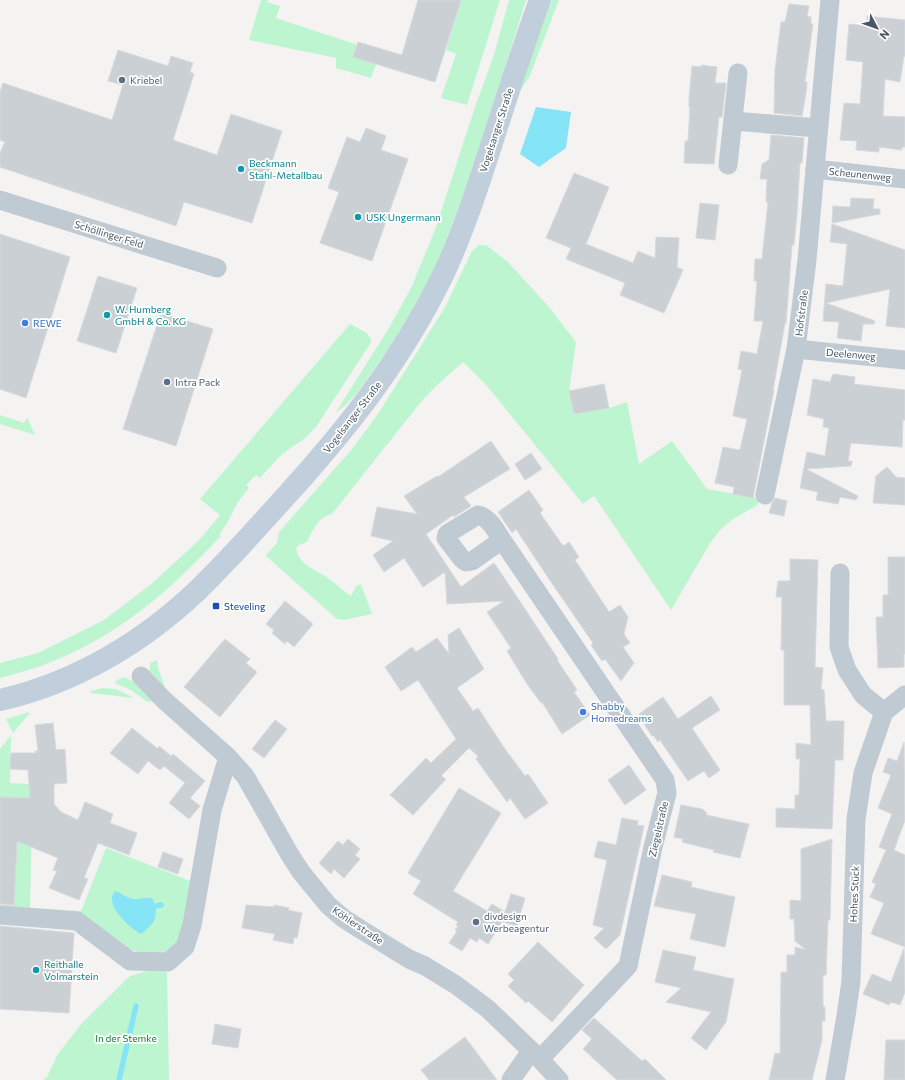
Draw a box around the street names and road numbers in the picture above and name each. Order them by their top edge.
street label: Vogelsanger Straße [477,86,515,174]
street label: Scheunenweg [828,165,892,183]
street label: Schöllinger Feld [73,218,145,250]
street label: Hofstraße [792,289,810,337]
street label: Deelenweg [826,346,877,362]
street label: Vogelsanger Straße [320,379,384,455]
street label: Ziegelstraße [646,800,670,858]
street label: Hohes Stück [847,865,861,923]
street label: Köhlerstraße [330,904,386,946]

